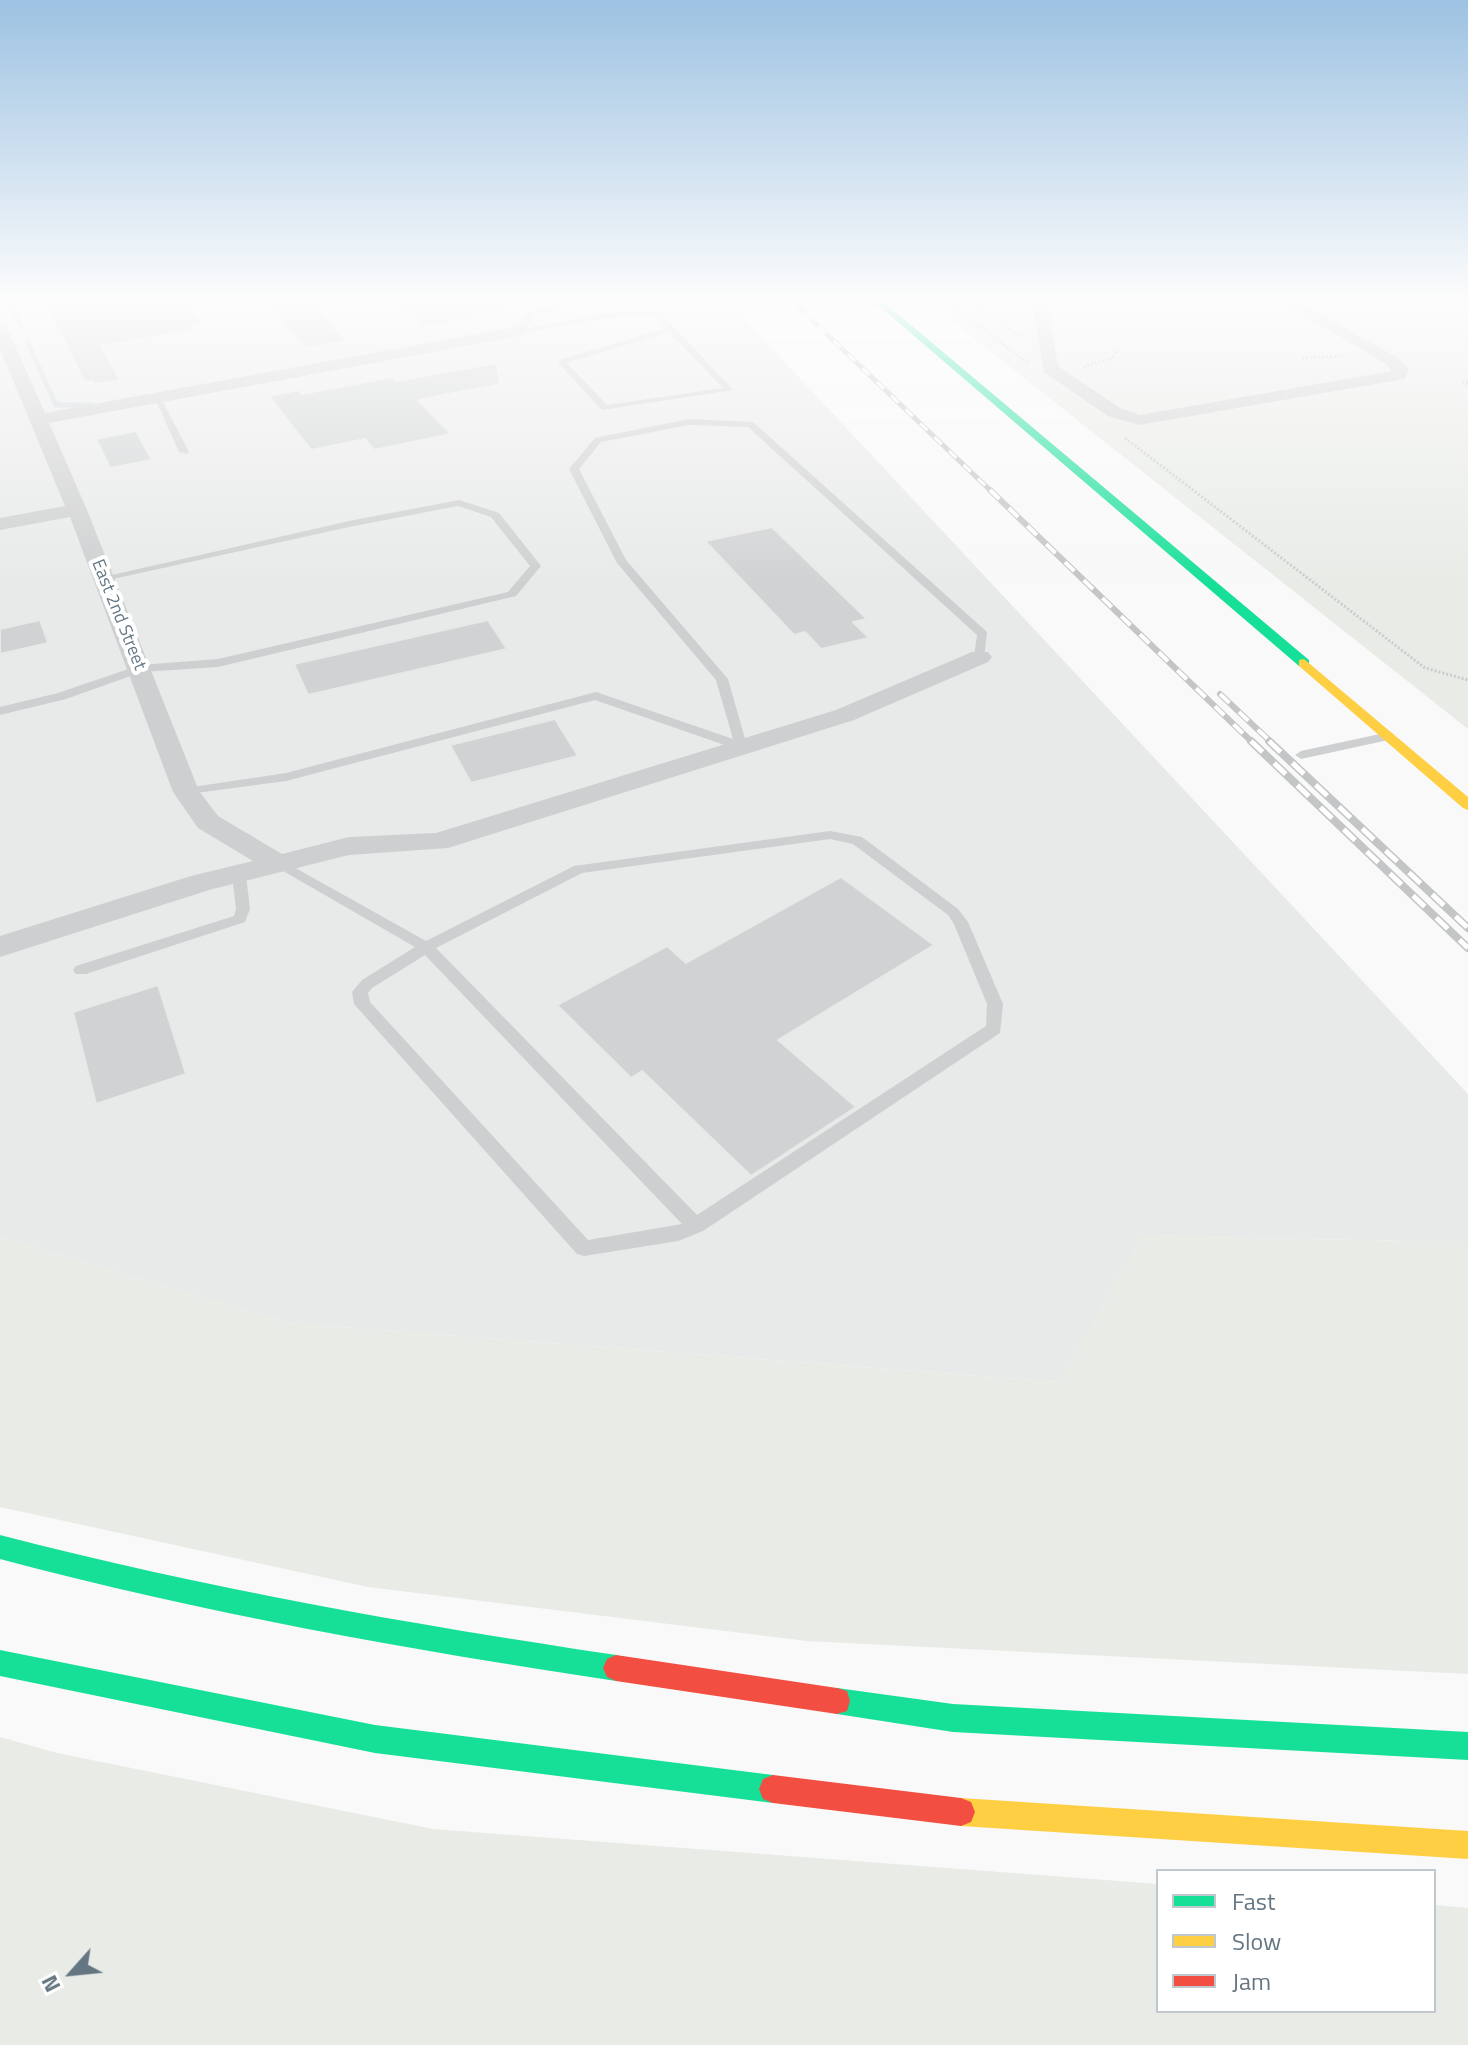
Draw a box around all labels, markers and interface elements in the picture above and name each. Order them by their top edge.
street label: East 2nd Street [86,557,150,673]
legend [1156,1869,1436,2013]
text: Fast [1232,1883,1275,1919]
text: Slow [1232,1923,1281,1959]
north arrow [32,1933,112,2013]
text: Jam [1232,1963,1271,1999]
text: N [32,1969,69,1998]

